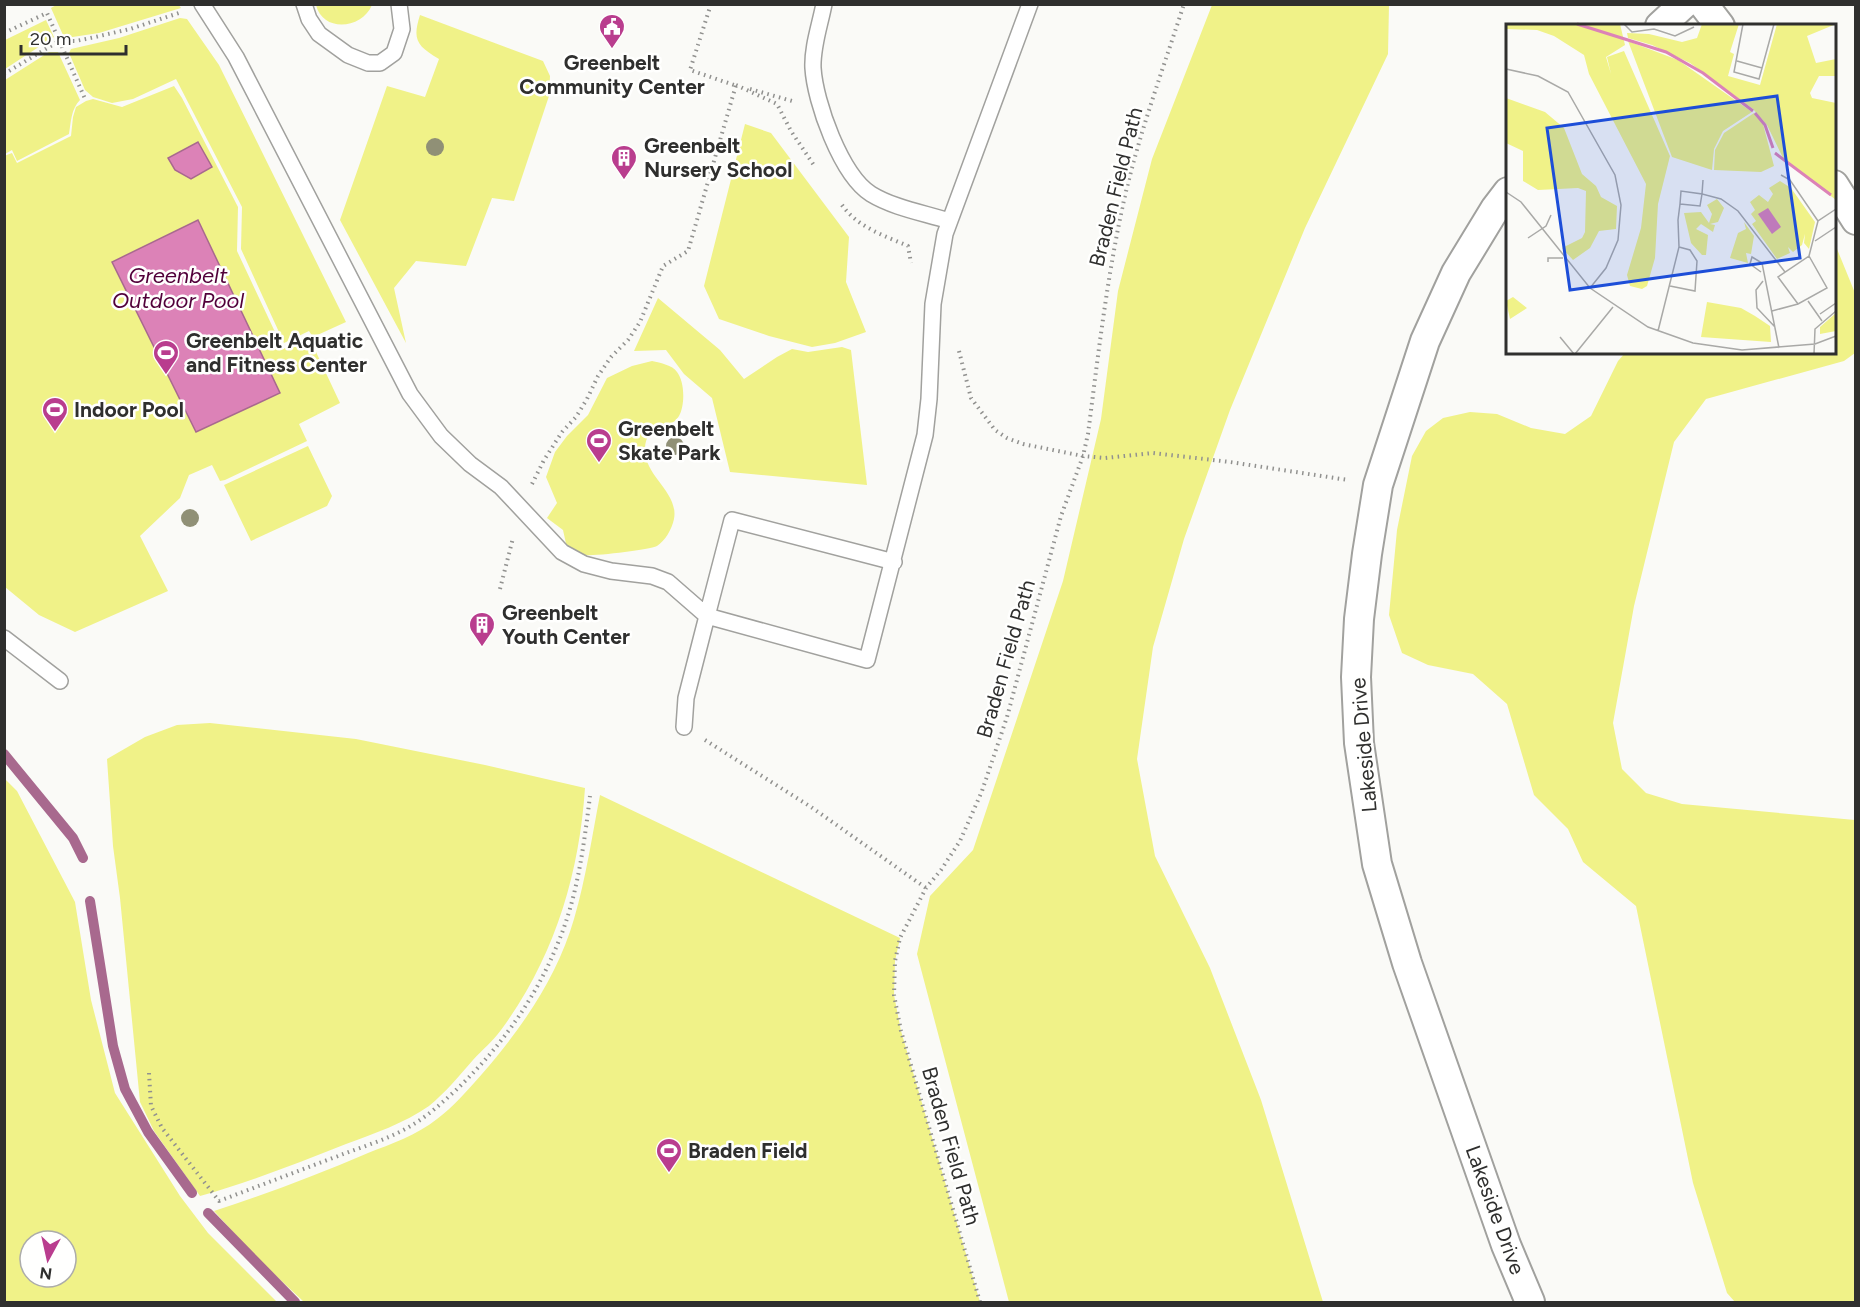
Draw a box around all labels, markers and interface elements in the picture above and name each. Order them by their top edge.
public building icon: Greenbelt Community Center [597,12,627,50]
scale bar [21,18,126,56]
inset map [1506,24,1836,354]
text: 20 m [30,28,71,50]
place label: Greenbelt Community Center [519,50,705,99]
street label: Braden Field Path [1084,105,1147,269]
place label: Greenbelt Nursery School [644,133,792,182]
building icon: Greenbelt Nursery School [609,143,639,181]
water label: Greenbelt Outdoor Pool [112,262,244,314]
place label: Greenbelt Aquatic and Fitness Center [186,328,367,377]
sports icon: Greenbelt Aquatic and Fitness Center [151,338,181,376]
sports icon: Indoor Pool [40,395,70,433]
place label: Indoor Pool [74,397,184,422]
place label: Greenbelt Skate Park [618,416,721,465]
sports icon: Greenbelt Skate Park [584,426,614,464]
street label: Braden Field Path [971,577,1040,741]
place label: Greenbelt Youth Center [502,600,630,649]
building icon: Greenbelt Youth Center [467,610,497,648]
street label: Lakeside Drive [1345,677,1382,813]
street label: Braden Field Path [917,1064,986,1228]
sports icon: Braden Field [654,1136,684,1174]
place label: Braden Field [688,1138,808,1163]
street label: Lakeside Drive [1461,1142,1530,1278]
north arrow [18,1229,78,1289]
text: N [39,1263,53,1284]

